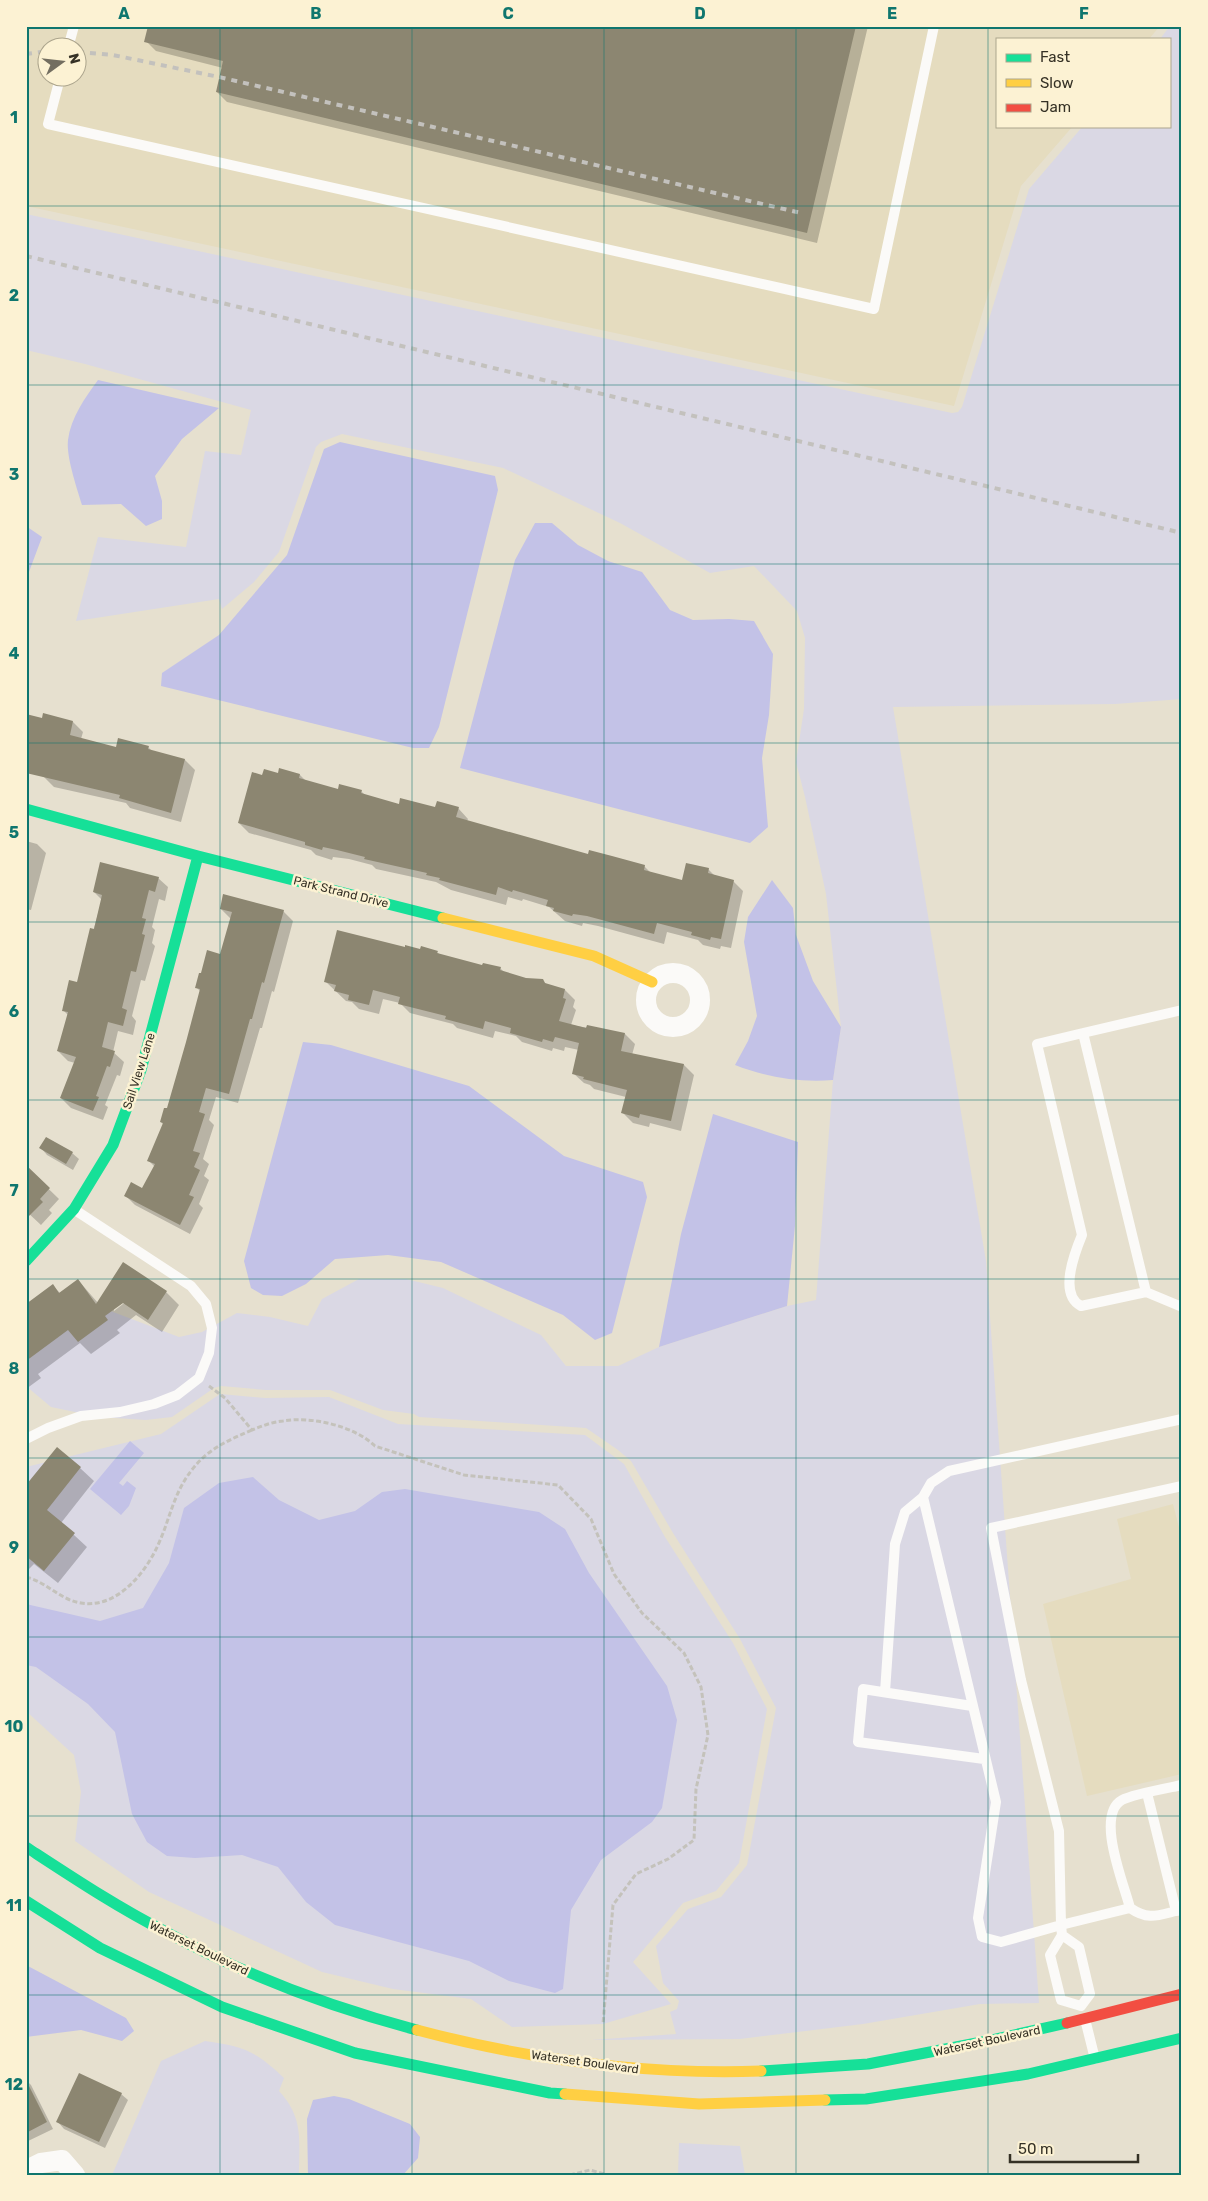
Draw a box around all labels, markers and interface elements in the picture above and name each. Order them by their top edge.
text: A [118,4,130,23]
text: B [310,4,322,23]
text: C [502,4,514,23]
text: D [694,4,706,23]
text: E [887,4,897,23]
text: F [1079,4,1089,23]
north arrow [38,38,88,88]
legend [996,38,1170,128]
text: Fast [1040,48,1070,66]
text: N [65,52,84,66]
text: Slow [1040,74,1073,92]
text: Jam [1040,98,1071,116]
text: 1 [10,108,18,127]
text: 2 [9,286,19,305]
text: 3 [9,465,19,484]
text: 4 [9,644,20,663]
text: 5 [9,823,19,842]
street label: Park Strand Drive [292,873,390,911]
text: 6 [9,1002,19,1021]
street label: Sail View Lane [120,1031,158,1111]
text: 7 [9,1181,19,1200]
text: 8 [9,1359,20,1378]
text: 9 [9,1538,19,1557]
text: 10 [5,1717,24,1736]
text: 11 [6,1896,22,1915]
street label: Waterset Boulevard [147,1918,251,1978]
street label: Waterset Boulevard [932,2023,1042,2059]
street label: Waterset Boulevard [530,2048,640,2076]
text: 12 [5,2075,23,2094]
scale bar [1010,2131,1138,2163]
text: 50 m [1018,2140,1053,2158]

